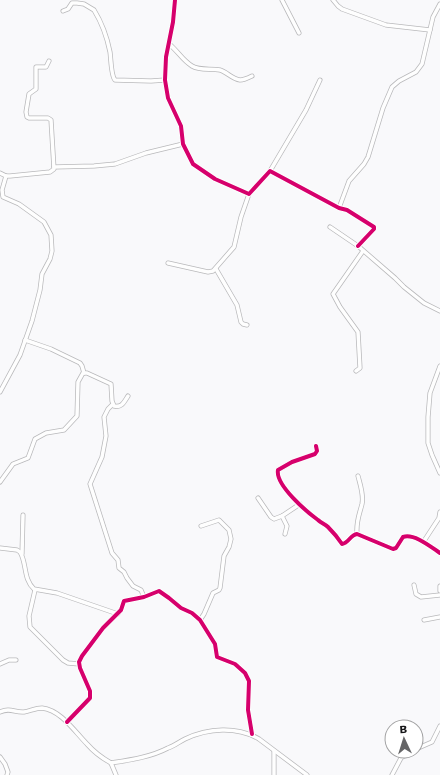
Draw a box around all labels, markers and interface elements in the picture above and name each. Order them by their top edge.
north arrow [384,719,424,759]
text: B [399,723,408,736]

